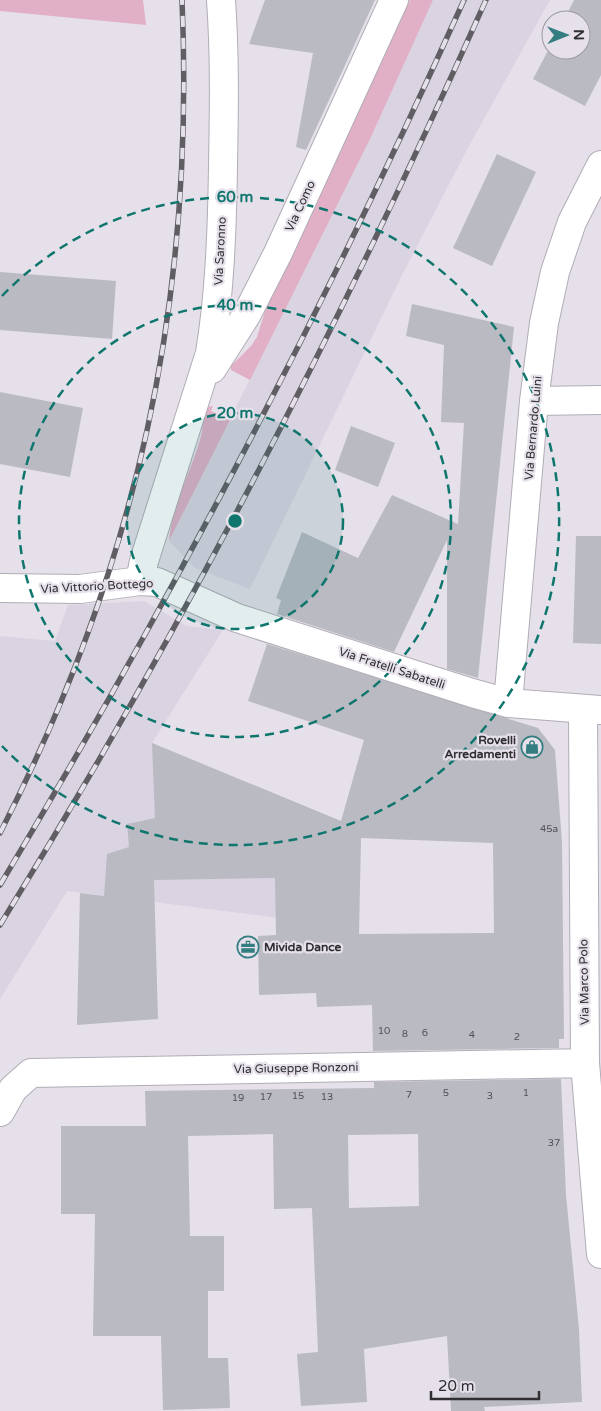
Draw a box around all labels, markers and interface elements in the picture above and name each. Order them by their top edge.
north arrow [541,10,591,60]
text: N [570,29,587,41]
street label: Via Como [282,178,318,234]
text: 60 m [217,188,253,206]
street label: Via Saronno [211,216,229,286]
text: 40 m [217,296,253,314]
street label: Via Bernardo Luini [521,375,545,481]
text: 20 m [217,404,253,422]
centre of rings [226,512,244,530]
street label: Via Vittorio Bottego [40,576,154,596]
street label: Via Fratelli Sabatelli [337,644,447,692]
place label: Rovelli Arredamenti [444,733,516,761]
shop icon: Rovelli Arredamenti [520,735,544,759]
house number: 45a [540,823,558,835]
office icon: Mivida Dance [236,935,260,959]
street label: Via Marco Polo [576,939,592,1025]
place label: Mivida Dance [264,940,342,954]
house number: 10 [378,1025,390,1037]
house number: 6 [422,1027,428,1039]
house number: 8 [402,1028,408,1040]
house number: 4 [469,1029,475,1041]
house number: 2 [514,1031,520,1043]
street label: Via Giuseppe Ronzoni [234,1060,359,1076]
house number: 5 [443,1087,449,1099]
house number: 1 [523,1087,529,1099]
house number: 7 [406,1089,412,1101]
house number: 15 [292,1090,304,1102]
house number: 3 [487,1090,493,1102]
house number: 17 [260,1091,272,1103]
house number: 13 [321,1091,333,1103]
house number: 19 [232,1092,244,1104]
house number: 37 [548,1137,560,1149]
scale bar [431,1368,538,1400]
text: 20 m [438,1377,475,1395]

